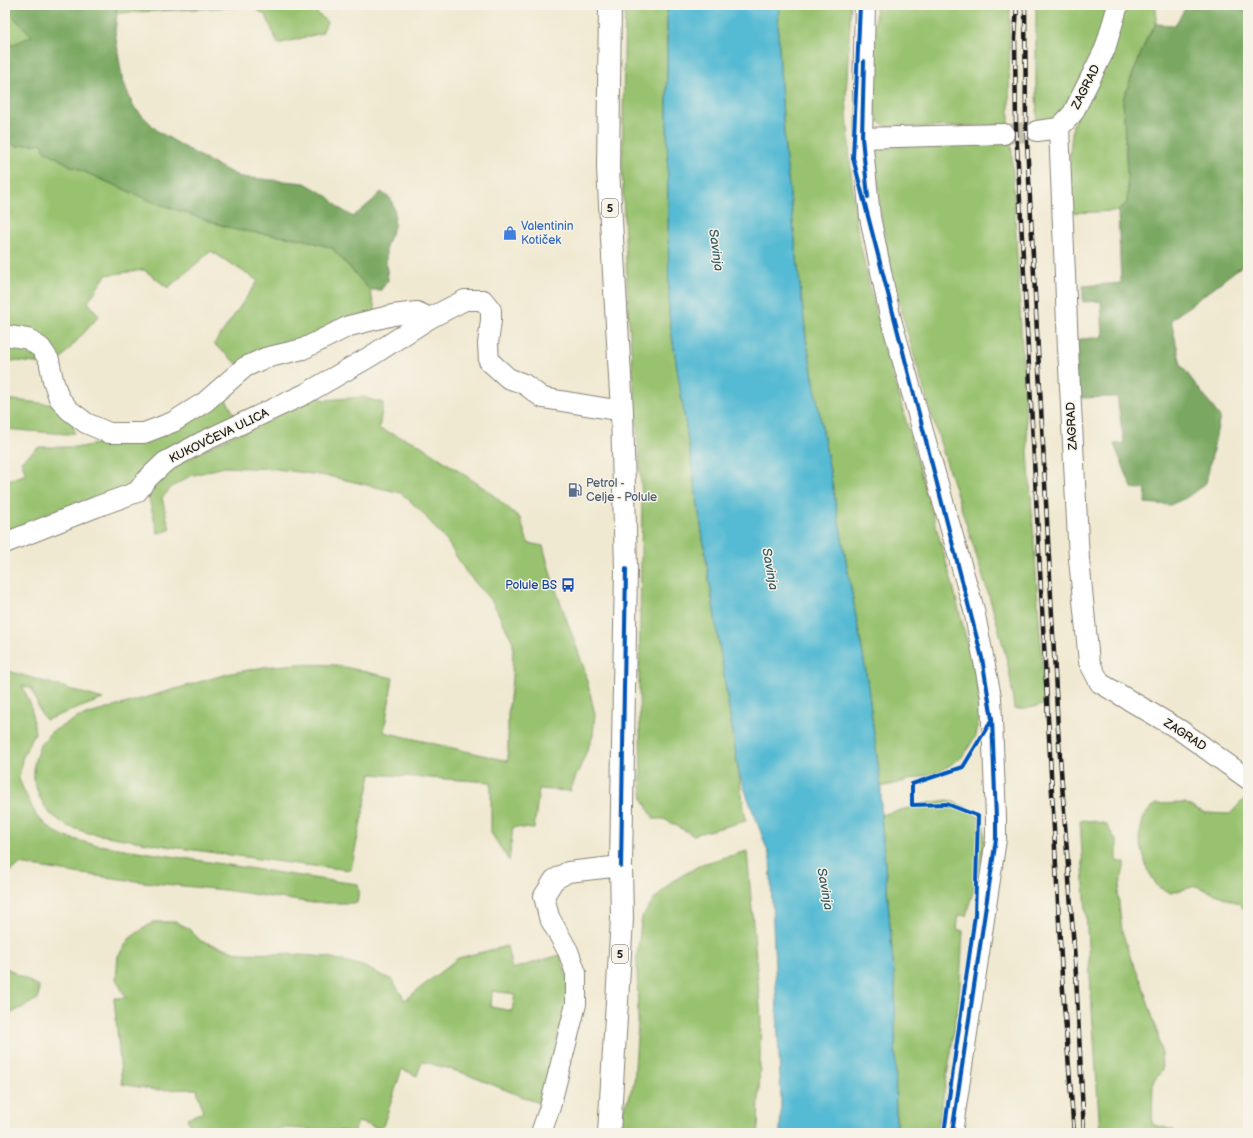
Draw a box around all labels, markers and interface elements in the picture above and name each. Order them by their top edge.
street label: ZAGRAD [1068,62,1104,113]
road number: 5 [602,199,618,217]
place label: Valentinin Kotiček [521,219,574,248]
shop icon: Valentinin Kotiček [502,225,518,241]
water label: Savinja [705,228,727,272]
street label: ZAGRAD [1063,401,1081,451]
street label: KUKOVČEVA ULICA [166,403,272,467]
place label: Petrol - Celje - Polule [586,476,657,505]
fuel station icon: Petrol - Celje - Polule [567,482,583,498]
water label: Savinja [758,547,782,591]
bus stop icon: Polule BS [560,577,576,593]
place label: Polule BS [505,578,557,593]
street label: ZAGRAD [1160,715,1209,754]
water label: Savinja [813,867,837,911]
road number: 5 [612,945,628,963]

